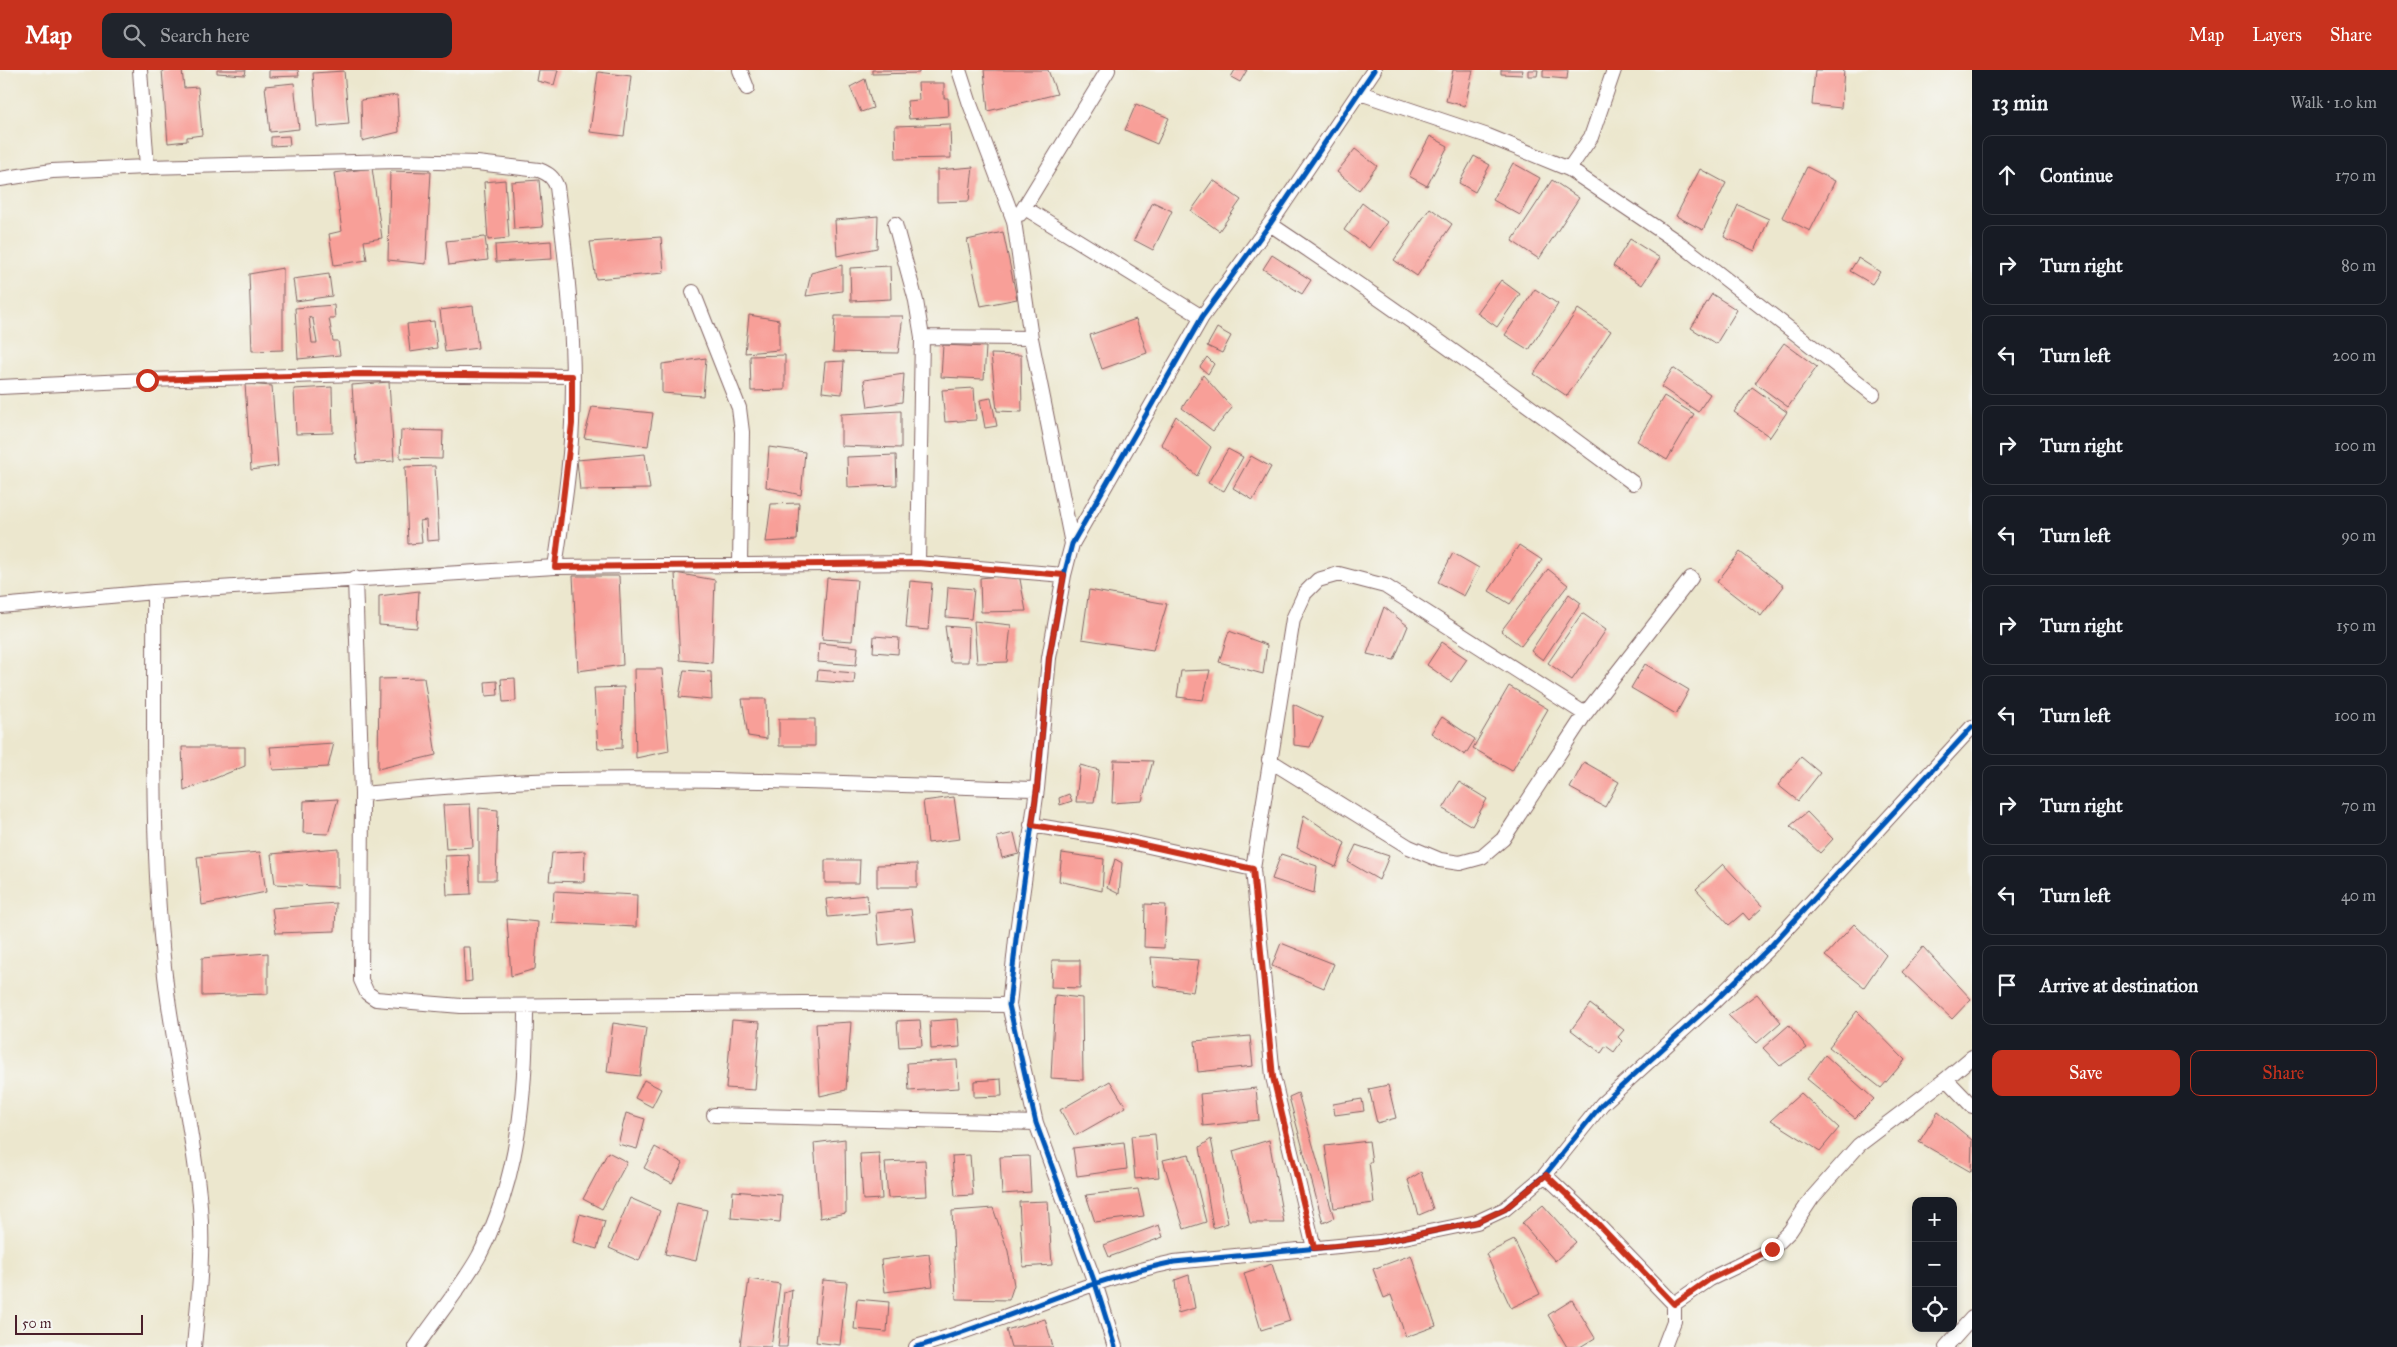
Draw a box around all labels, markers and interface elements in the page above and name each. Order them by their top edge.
search box [102,13,452,58]
text: Map [25,20,72,50]
icon: search [120,21,148,49]
text: Search here [160,24,250,47]
text: Map [2189,24,2224,46]
text: Layers [2252,24,2302,46]
text: Share [2330,24,2372,46]
text: 13 min [1992,90,2048,116]
text: Walk · 1.0 km [2290,93,2377,112]
icon: ahead [1993,161,2021,189]
text: Continue [2040,164,2113,187]
text: 170 m [2335,166,2376,185]
icon: right [1993,251,2021,279]
text: Turn right [2040,254,2123,277]
text: 80 m [2341,256,2376,275]
icon: left [1993,341,2021,369]
text: Turn left [2040,344,2110,367]
text: 200 m [2333,346,2376,365]
route start [136,369,159,392]
icon: right [1993,431,2021,459]
text: Turn right [2040,434,2123,457]
text: 100 m [2334,436,2376,455]
icon: left [1993,521,2021,549]
text: Turn left [2040,524,2110,547]
text: 90 m [2341,526,2376,545]
icon: right [1993,611,2021,639]
text: Turn right [2040,614,2123,637]
text: 150 m [2336,616,2376,635]
icon: left [1993,701,2021,729]
text: Turn left [2040,704,2110,727]
text: 100 m [2334,706,2376,725]
icon: right [1993,791,2021,819]
text: Turn right [2040,794,2123,817]
text: 70 m [2341,796,2376,815]
icon: left [1993,881,2021,909]
text: Turn left [2040,884,2110,907]
text: 40 m [2341,886,2376,905]
icon: arrive [1993,971,2021,999]
text: Arrive at destination [2040,974,2198,997]
button: Save [1992,1050,2180,1096]
button: Share [2190,1050,2377,1096]
map controls [1912,1197,1957,1332]
button: + [1912,1197,1957,1242]
route end [1761,1238,1784,1261]
button: − [1912,1242,1957,1287]
button: locate [1912,1287,1957,1332]
scale bar [15,1312,142,1335]
text: 50 m [22,1315,51,1332]

